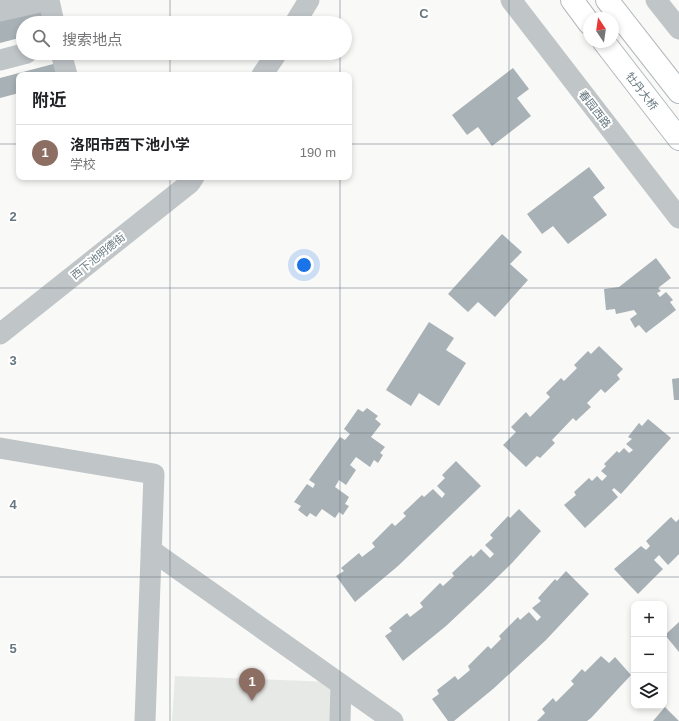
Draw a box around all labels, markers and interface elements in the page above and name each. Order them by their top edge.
text: C [419,6,429,21]
north arrow [583,12,619,48]
search box [16,16,352,60]
icon: search [30,27,52,49]
text: 搜索地点 [62,31,122,48]
street label: 牡丹大桥 [624,70,660,112]
street label: 春园西路 [577,88,613,130]
text: 附近 [32,91,66,110]
text: 洛阳市西下池小学 [70,136,190,153]
text: 1 [41,145,49,160]
text: 190 m [300,145,336,160]
text: 学校 [70,157,96,172]
text: 2 [9,209,17,224]
street label: 西下池明德街 [69,231,127,281]
your location [294,255,314,275]
text: 3 [9,353,17,368]
text: 4 [9,497,17,512]
map controls [631,601,667,709]
button: + [631,601,667,637]
button: − [631,637,667,673]
text: 5 [9,641,17,656]
pin: 1 [239,668,265,701]
button: layers [631,673,667,709]

